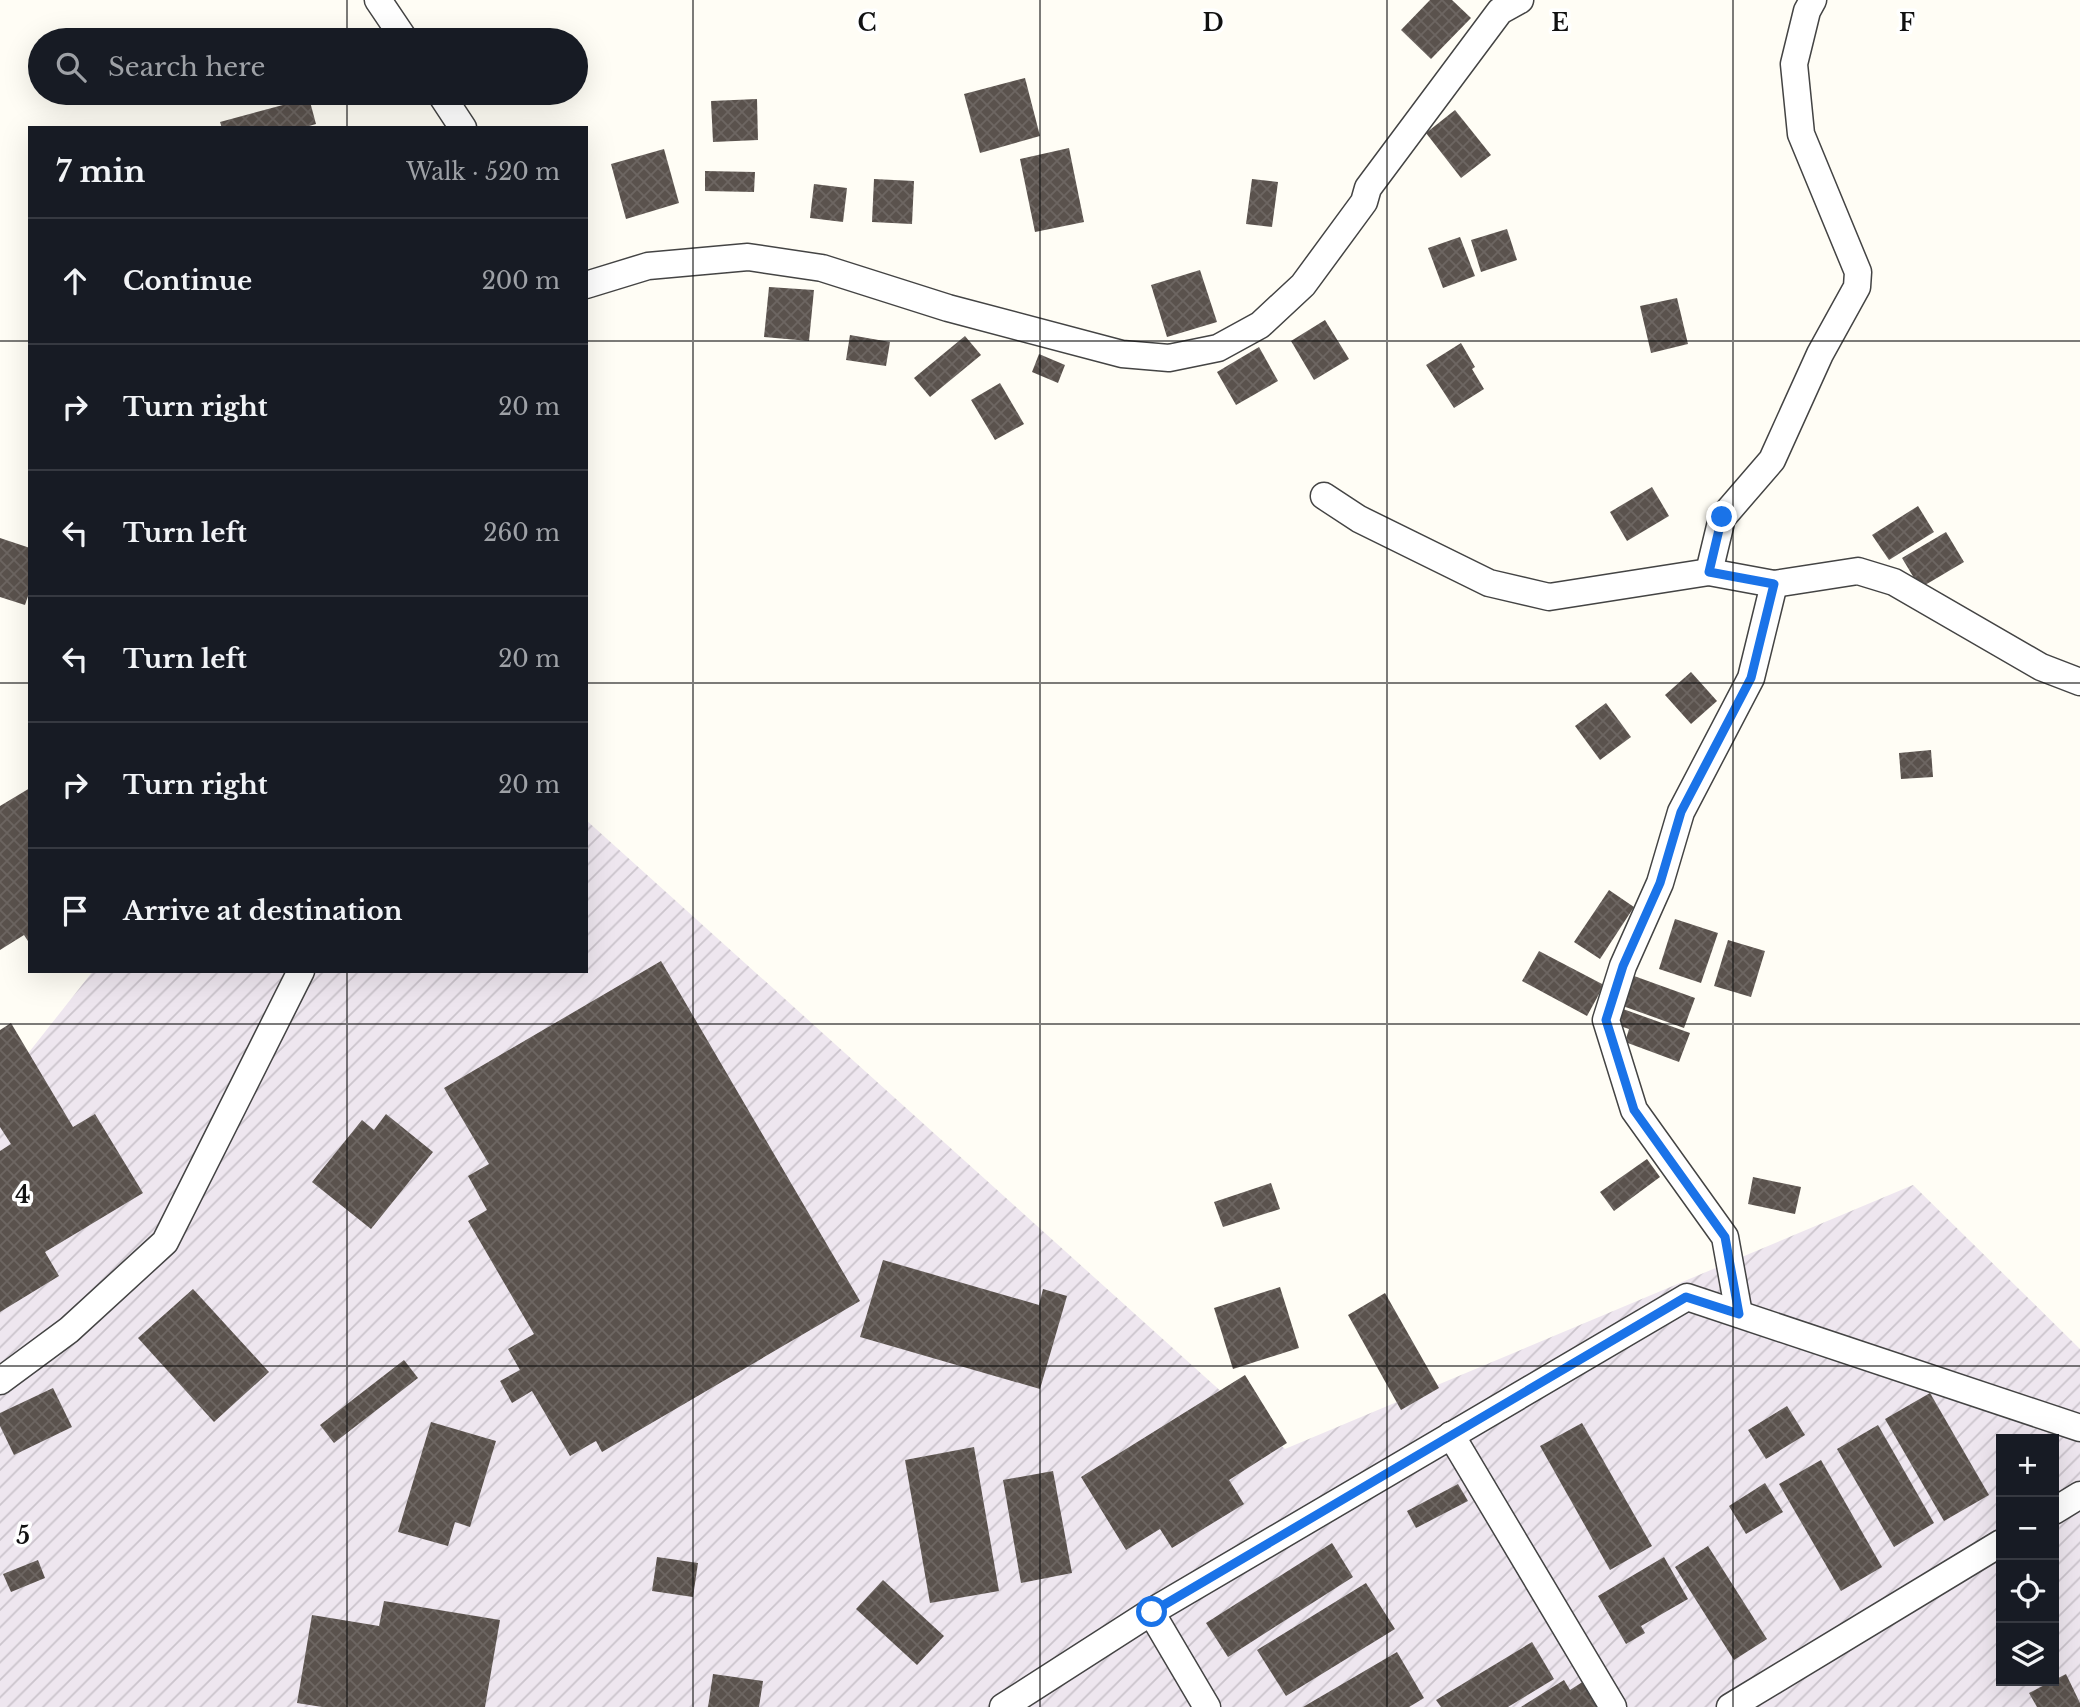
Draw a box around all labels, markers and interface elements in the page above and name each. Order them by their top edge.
text: C [858,9,876,37]
text: D [1202,9,1224,37]
text: E [1551,9,1569,37]
text: F [1899,9,1915,37]
search box [28,28,588,105]
icon: search [52,48,90,86]
text: Search here [108,51,265,83]
text: 7 min [56,153,145,190]
text: Walk · 520 m [406,158,560,186]
icon: ahead [56,262,94,300]
text: Continue [123,265,252,297]
text: 200 m [482,267,560,295]
icon: right [56,388,94,426]
text: Turn right [123,391,268,423]
text: 20 m [498,393,560,421]
route end [1706,501,1737,532]
icon: left [56,514,94,552]
text: Turn left [123,517,247,549]
text: 260 m [483,519,560,547]
icon: left [56,640,94,678]
text: Turn left [123,643,247,675]
text: 20 m [498,645,560,673]
icon: right [56,766,94,804]
text: Turn right [123,769,268,801]
text: 20 m [498,771,560,799]
icon: arrive [56,892,94,930]
text: Arrive at destination [123,895,403,927]
text: 4 [15,1181,31,1209]
map controls [1996,1434,2059,1686]
button: + [1996,1434,2059,1497]
button: − [1996,1497,2059,1560]
text: 5 [16,1522,30,1550]
button: locate [1996,1560,2059,1623]
route start [1136,1596,1167,1627]
button: layers [1996,1623,2059,1686]

